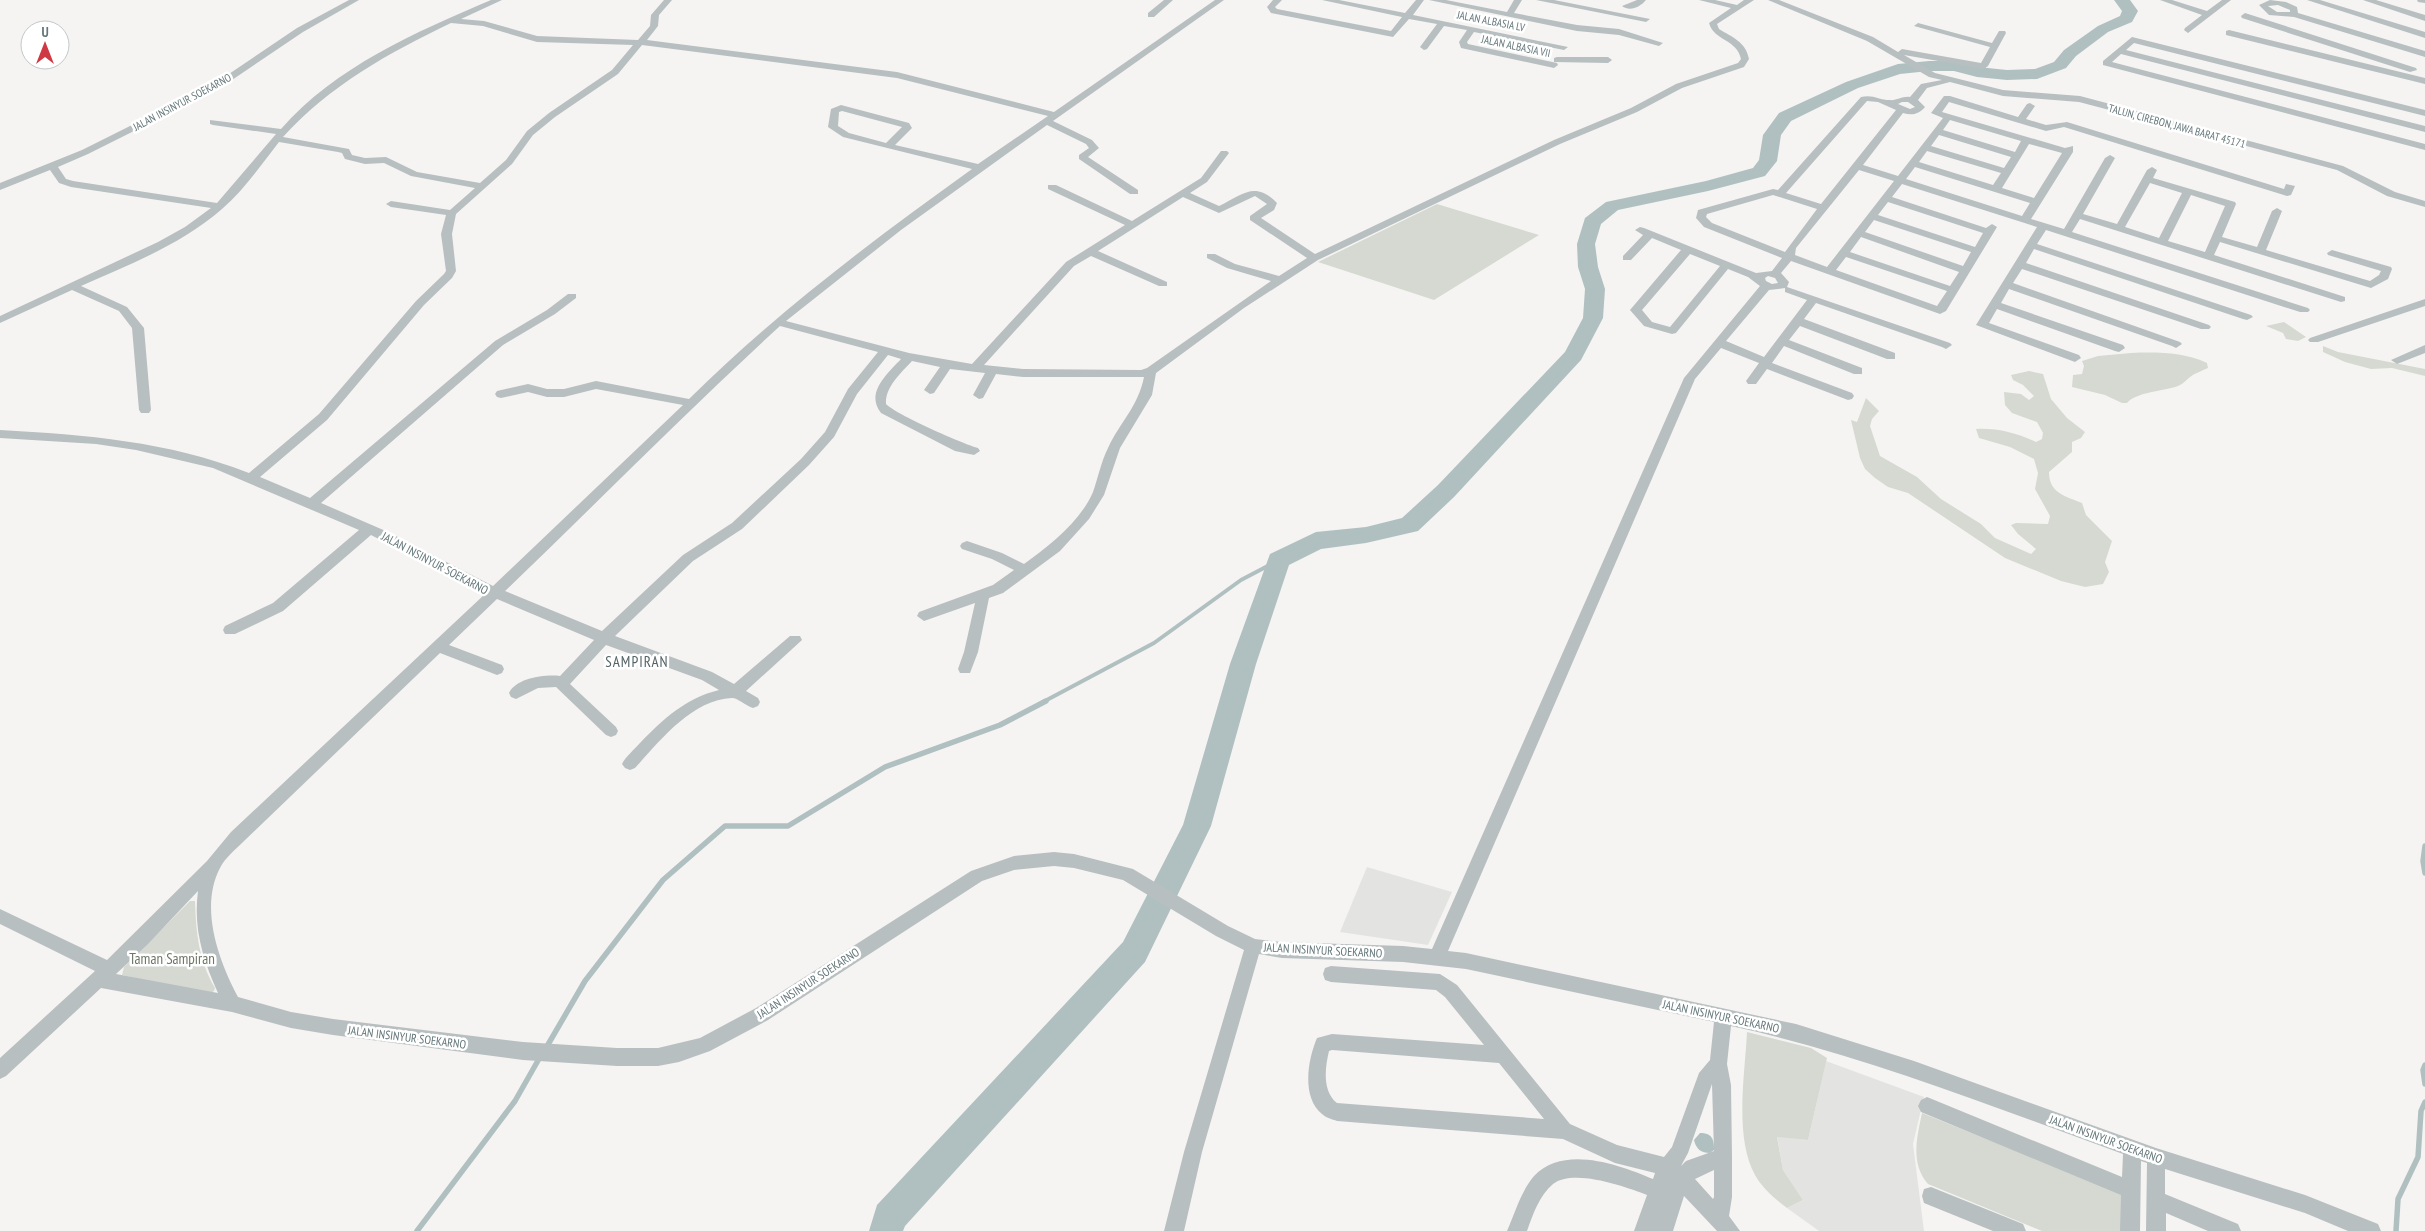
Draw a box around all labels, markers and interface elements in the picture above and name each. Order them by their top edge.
street label: JALAN ALBASIA LV [1455,7,1527,35]
north arrow [20,20,70,70]
text: U [41,23,49,41]
street label: JALAN ALBASIA VII [1479,32,1552,60]
street label: JALAN INSINYUR SOEKARNO [130,70,233,134]
street label: TALUN, CIREBON, JAWA BARAT 45171 [2107,101,2247,151]
street label: JALAN INSINYUR SOEKARNO [378,528,491,598]
district label: SAMPIRAN [605,652,669,671]
street label: JALAN INSINYUR SOEKARNO [1262,939,1383,961]
street label: JALAN INSINYUR SOEKARNO [753,944,862,1022]
park label: Taman Sampiran [129,949,215,968]
street label: JALAN INSINYUR SOEKARNO [1660,996,1781,1036]
street label: JALAN INSINYUR SOEKARNO [346,1022,467,1052]
street label: JALAN INSINYUR SOEKARNO [2047,1111,2165,1167]

